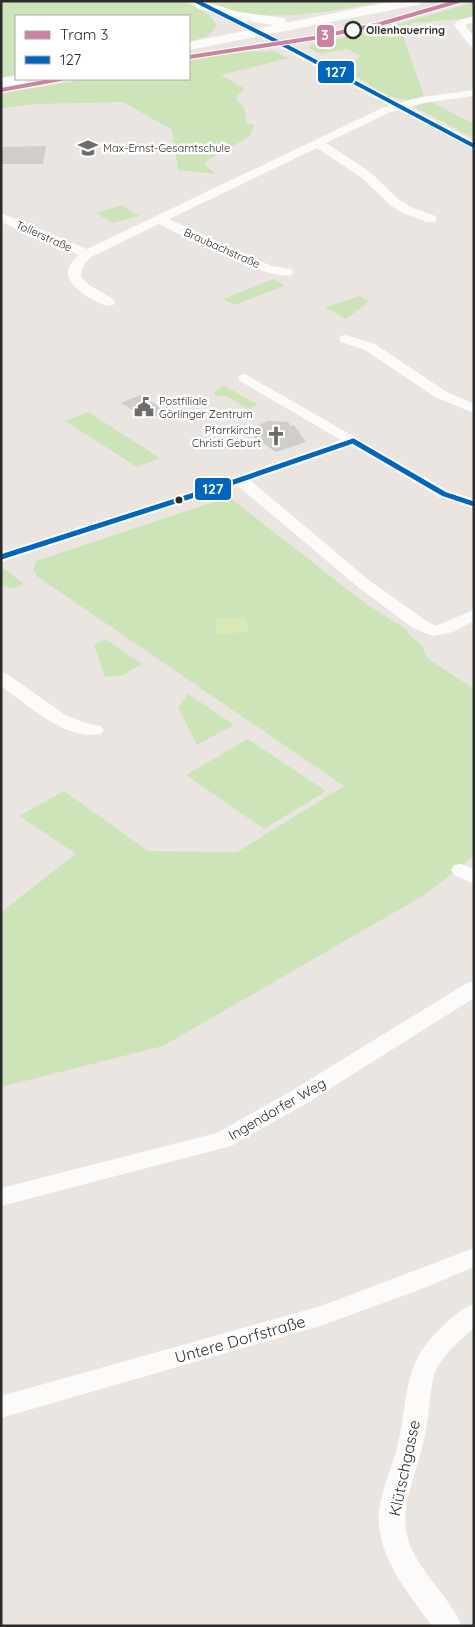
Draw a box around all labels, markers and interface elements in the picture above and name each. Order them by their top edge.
legend [15,15,190,80]
marker: Ollenhauerring [344,21,362,39]
place label: Ollenhauerring [366,23,445,37]
line badge: 3 [316,24,335,48]
text: Tram 3 [60,25,109,44]
text: 3 [321,26,329,44]
text: 127 [60,50,82,69]
line badge: 127 [317,60,355,84]
text: 127 [325,63,347,81]
school or university icon: Max-Ernst-Gesamtschule [77,137,99,159]
place label: Max-Ernst-Gesamtschule [103,141,230,155]
street label: Tollerstraße [14,217,74,255]
street label: Braubachstraße [182,225,262,271]
place label: Postfiliale Görlinger Zentrum [159,394,253,421]
public building icon: Postfiliale Görlinger Zentrum [133,396,155,418]
place label: Pfarrkirche Christi Geburt [192,423,261,450]
church icon: Pfarrkirche Christi Geburt [265,425,287,447]
line badge: 127 [194,477,232,501]
text: 127 [202,480,224,498]
unlabelled marker [174,495,184,505]
street label: Ingendorfer Weg [225,1074,329,1144]
street label: Untere Dorfstraße [172,1311,308,1367]
street label: Klütschgasse [384,1418,424,1518]

